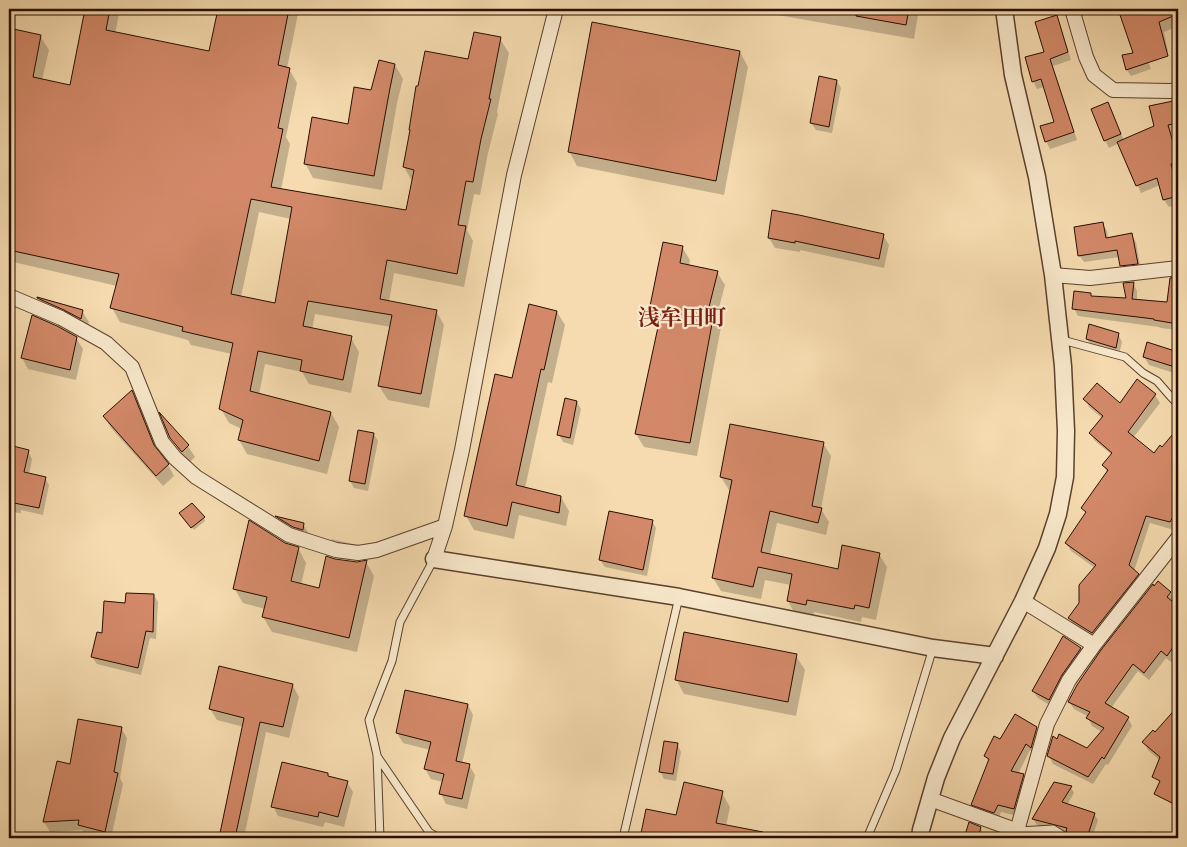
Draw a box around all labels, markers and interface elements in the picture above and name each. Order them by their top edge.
district label: 浅牟田町 [638,304,726,336]

